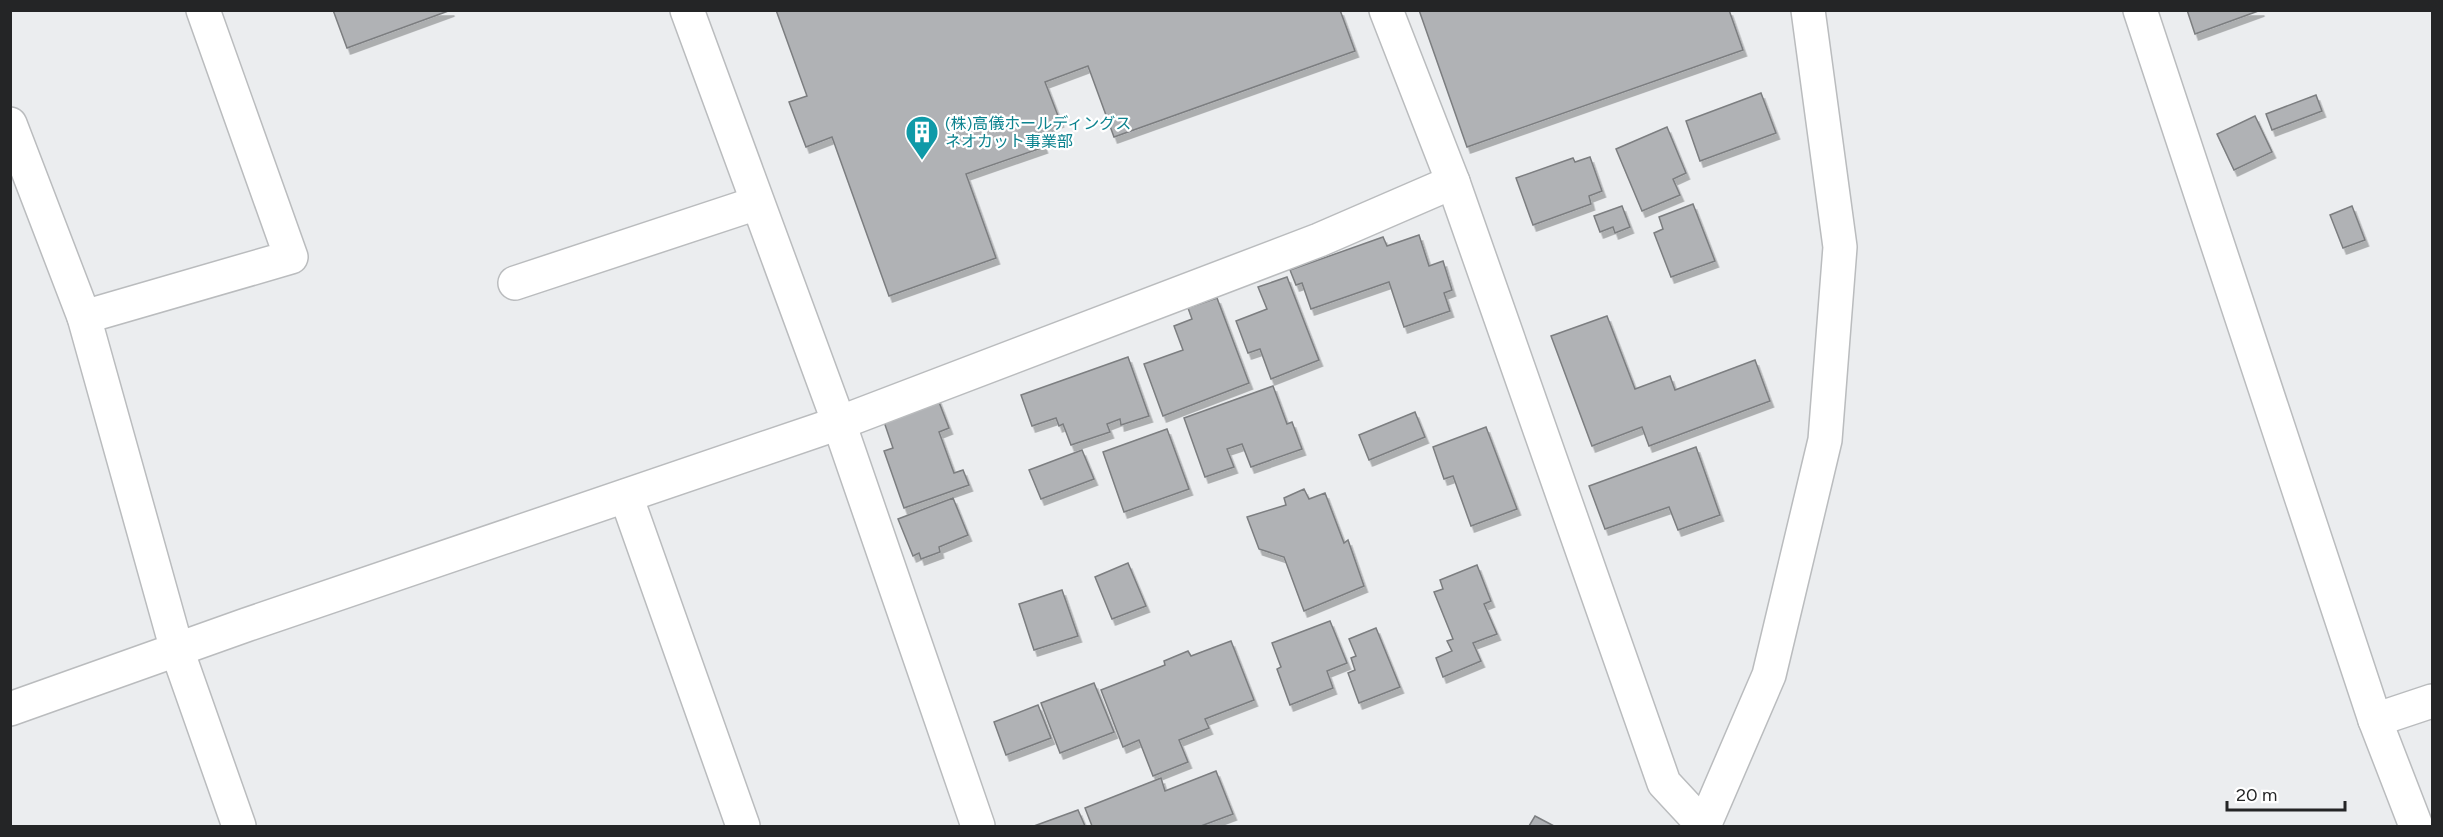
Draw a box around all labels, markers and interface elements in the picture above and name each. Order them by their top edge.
building icon: (株)高儀ホールディングス ネオカット事業部 [904,114,940,161]
place label: (株)高儀ホールディングス ネオカット事業部 [945,114,1131,151]
scale bar [2227,774,2346,812]
text: 20 m [2236,784,2277,806]

